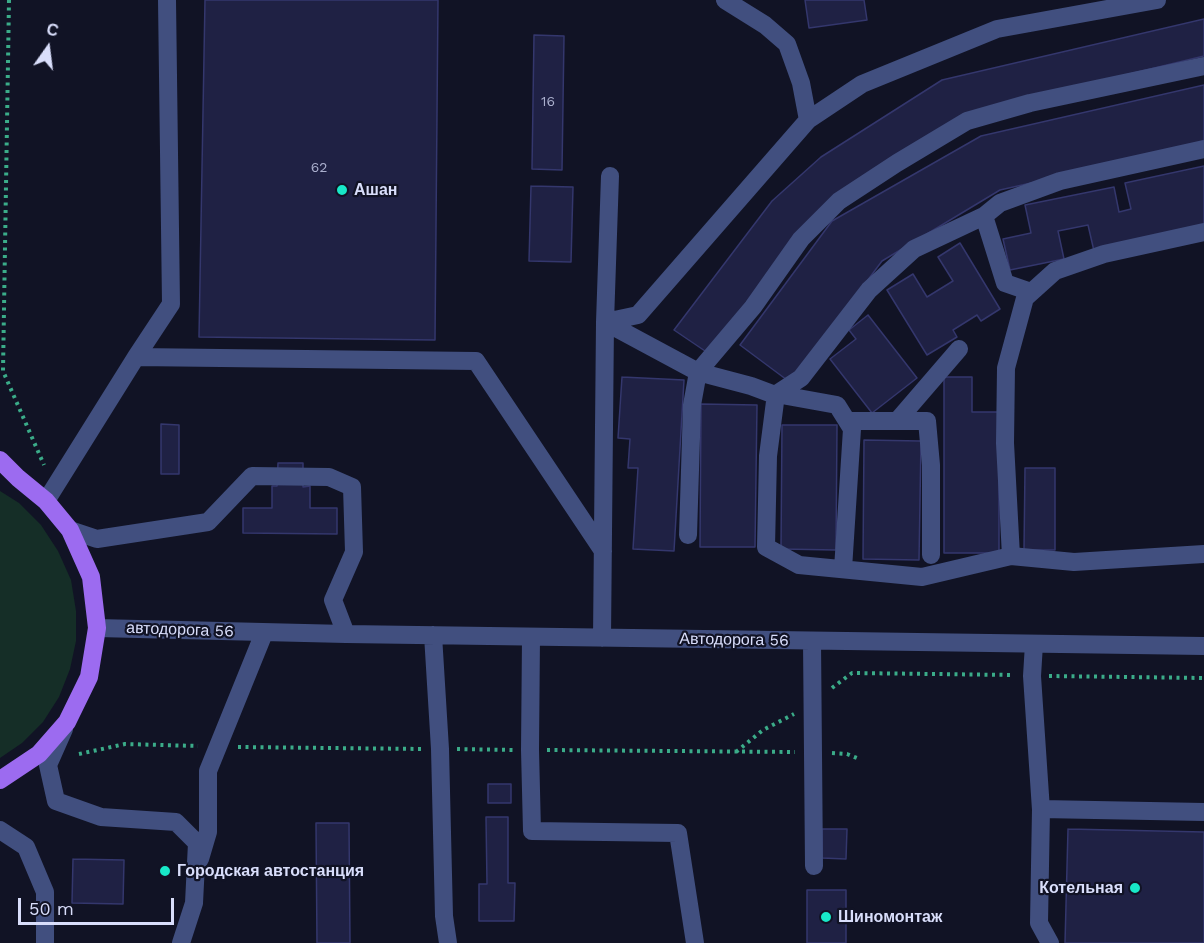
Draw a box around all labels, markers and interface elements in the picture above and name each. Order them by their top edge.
north arrow [18,18,78,78]
text: С [45,19,60,41]
house number: 16 [541,94,555,110]
house number: 62 [311,160,327,176]
place label: Ашан [354,180,397,200]
marker: Ашан [335,183,349,197]
street label: автодорога 56 [126,619,234,641]
street label: Автодорога 56 [679,629,789,651]
place label: Городская автостанция [177,861,364,881]
marker: Городская автостанция [158,864,172,878]
place label: Котельная [1039,878,1123,898]
marker: Котельная [1128,881,1142,895]
scale bar [21,886,177,924]
text: 50 m [29,898,74,919]
place label: Шиномонтаж [838,907,942,927]
marker: Шиномонтаж [819,910,833,924]

